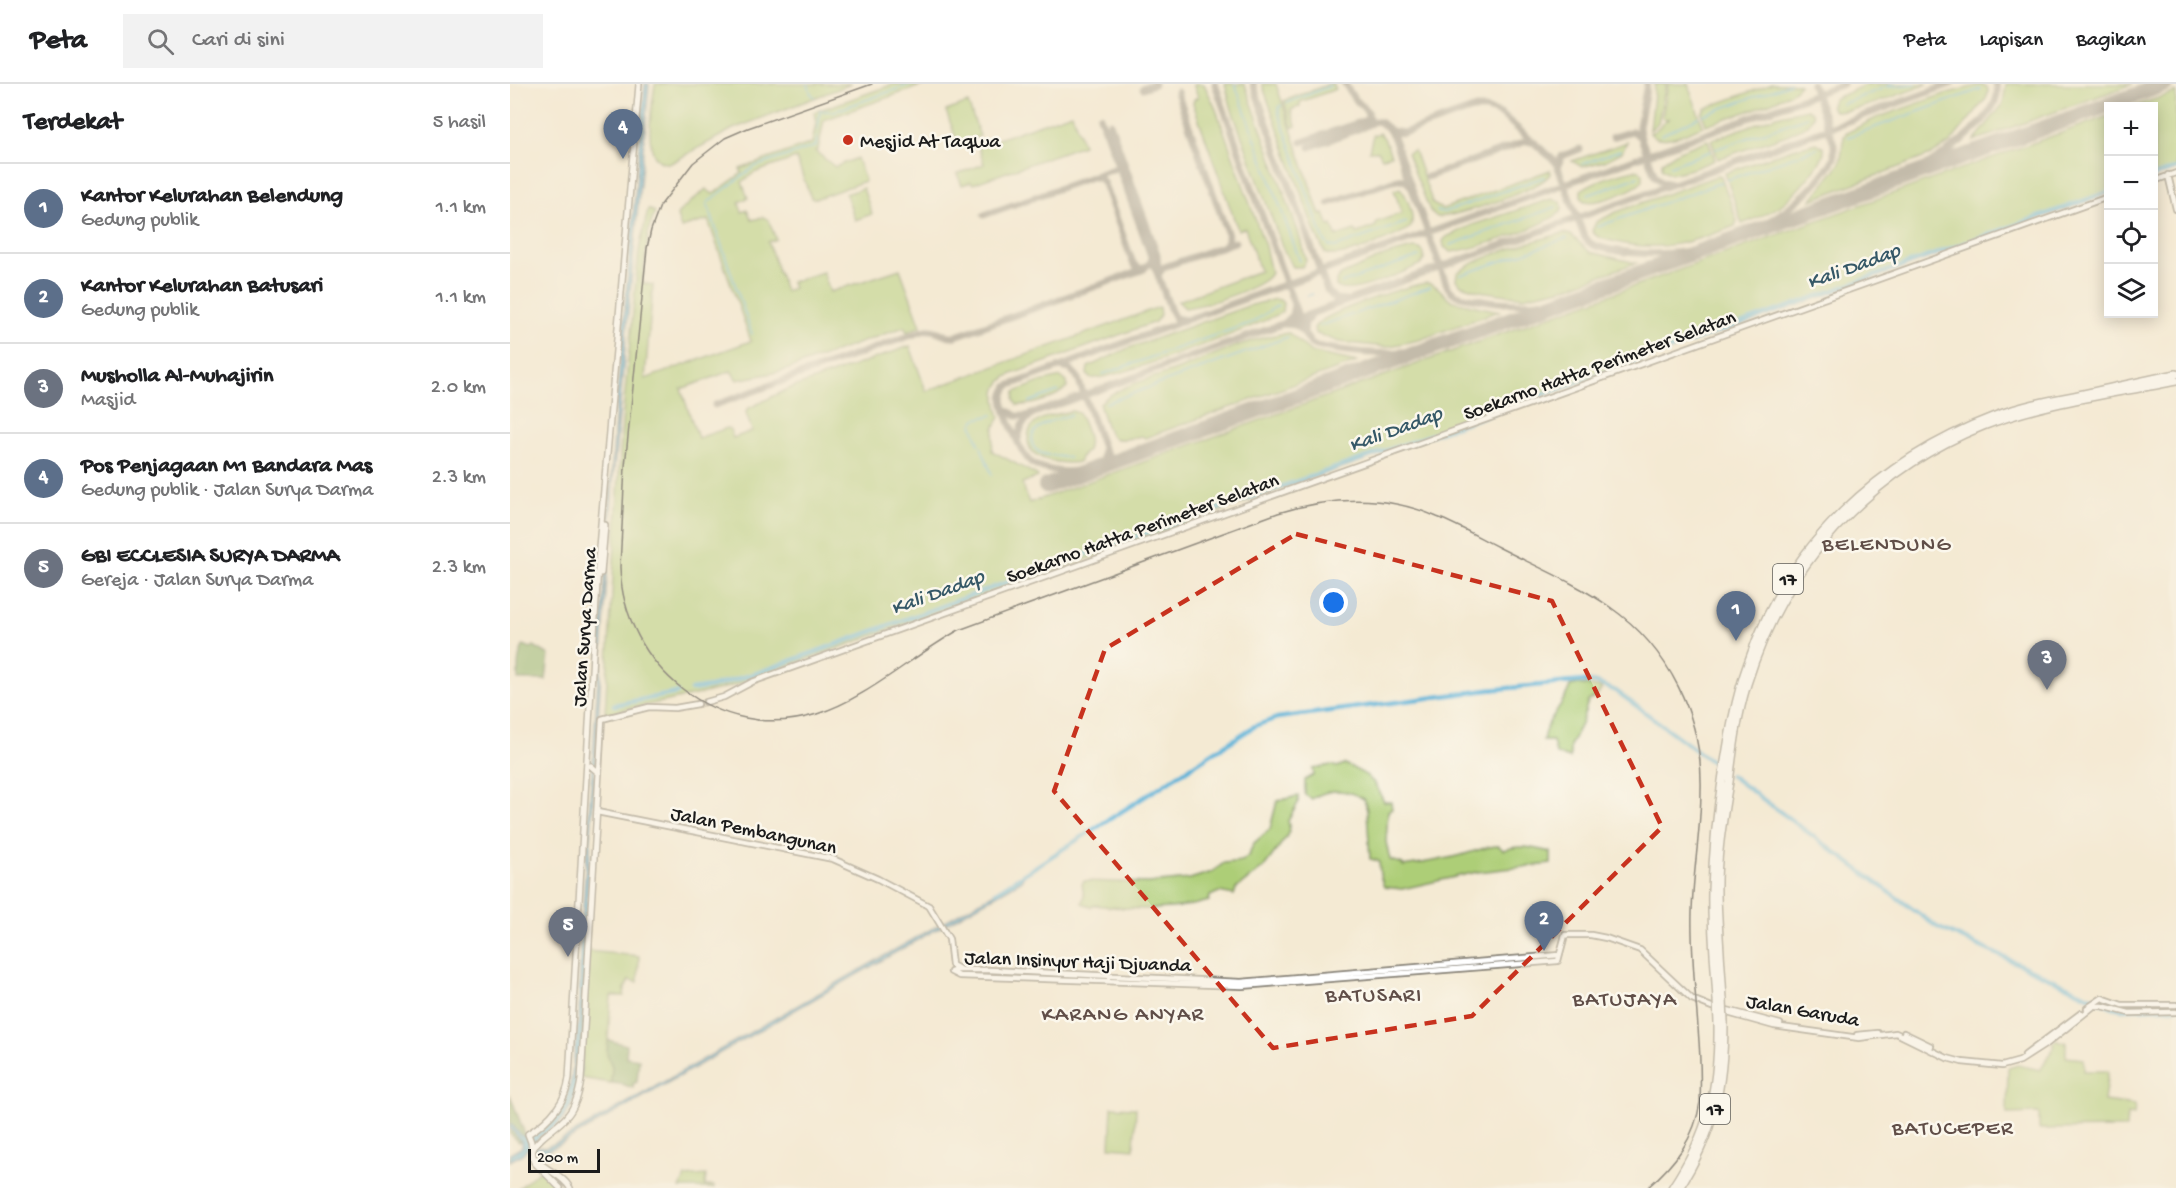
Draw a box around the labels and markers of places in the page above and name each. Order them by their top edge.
pin: 4 [604,110,642,159]
place label: Mesjid At Taqwa [860,132,1001,155]
marker: Mesjid At Taqwa [841,133,855,147]
pin: 1 [1716,592,1756,641]
pin: 3 [2028,640,2066,690]
pin: 2 [1524,902,1564,951]
pin: 5 [548,908,588,957]

